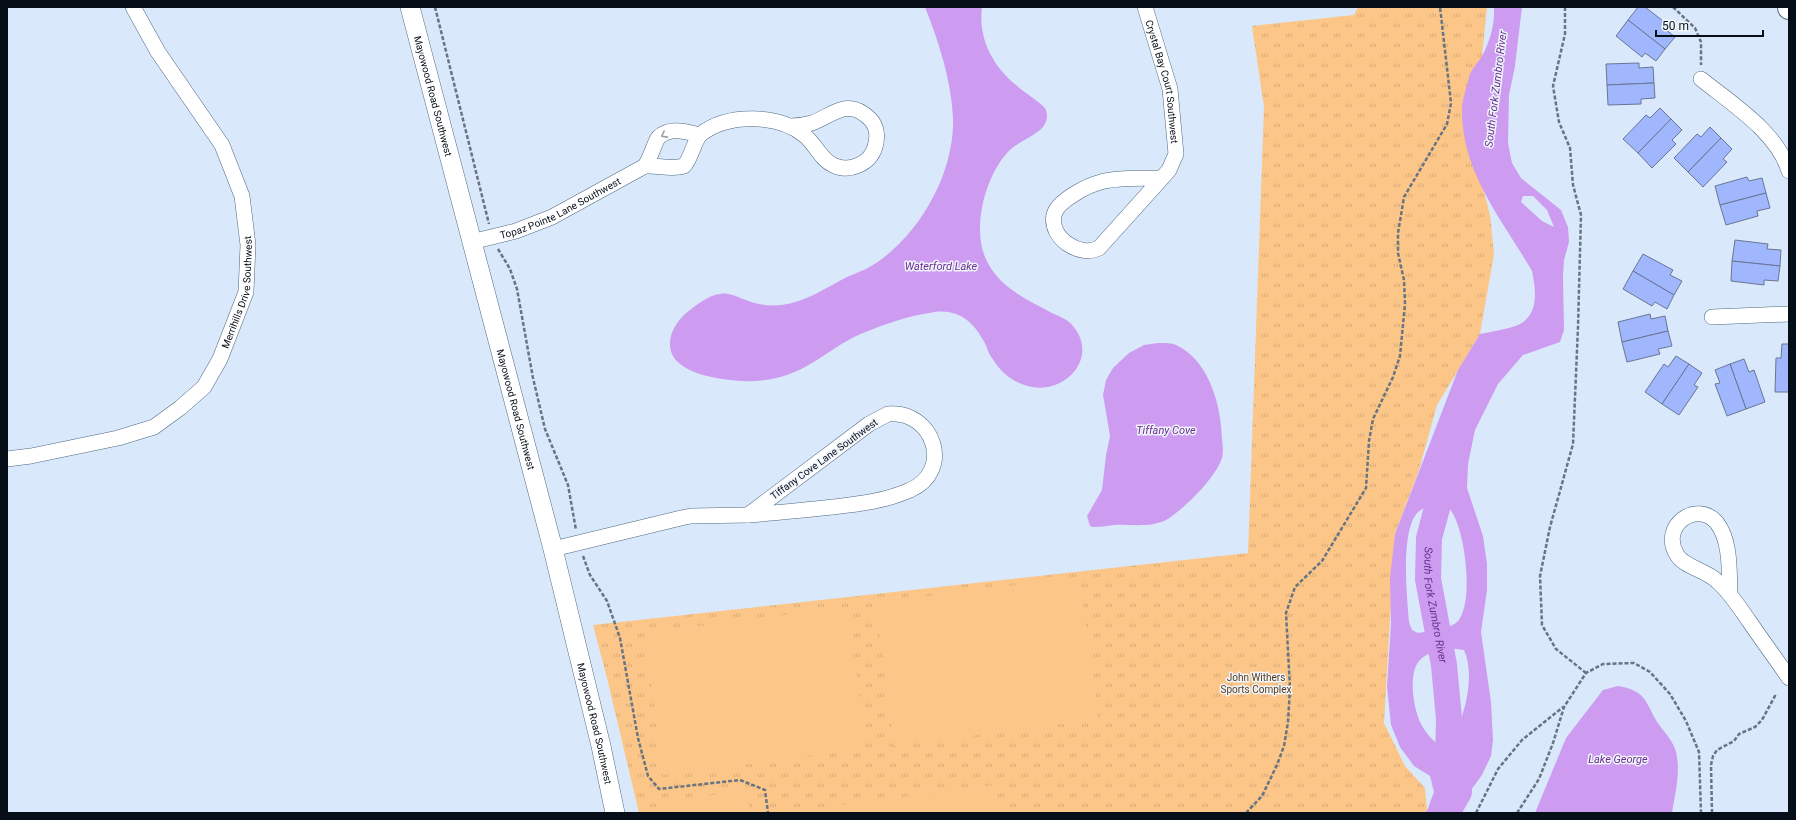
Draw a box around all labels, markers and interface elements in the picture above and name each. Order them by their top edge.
scale bar [1656,12,1763,38]
street label: Crystal Bay Court Southwest [1144,18,1181,144]
text: 50 m [1662,19,1689,33]
water label: South Fork Zumbro River [1482,30,1510,148]
street label: Mayowood Road Southwest [412,34,455,157]
one-way arrow [661,130,668,138]
street label: Topaz Pointe Lane Southwest [499,175,622,240]
street label: Merrihills Drive Southwest [219,235,254,350]
water label: Waterford Lake [905,260,978,273]
street label: Mayowood Road Southwest [495,348,537,471]
street label: Tiffany Cove Lane Southwest [768,416,880,502]
water label: Tiffany Cove [1136,424,1196,437]
water label: South Fork Zumbro River [1421,547,1450,664]
street label: Mayowood Road Southwest [575,662,614,785]
park label: John Withers Sports Complex [1220,672,1292,695]
water label: Lake George [1588,753,1648,766]

